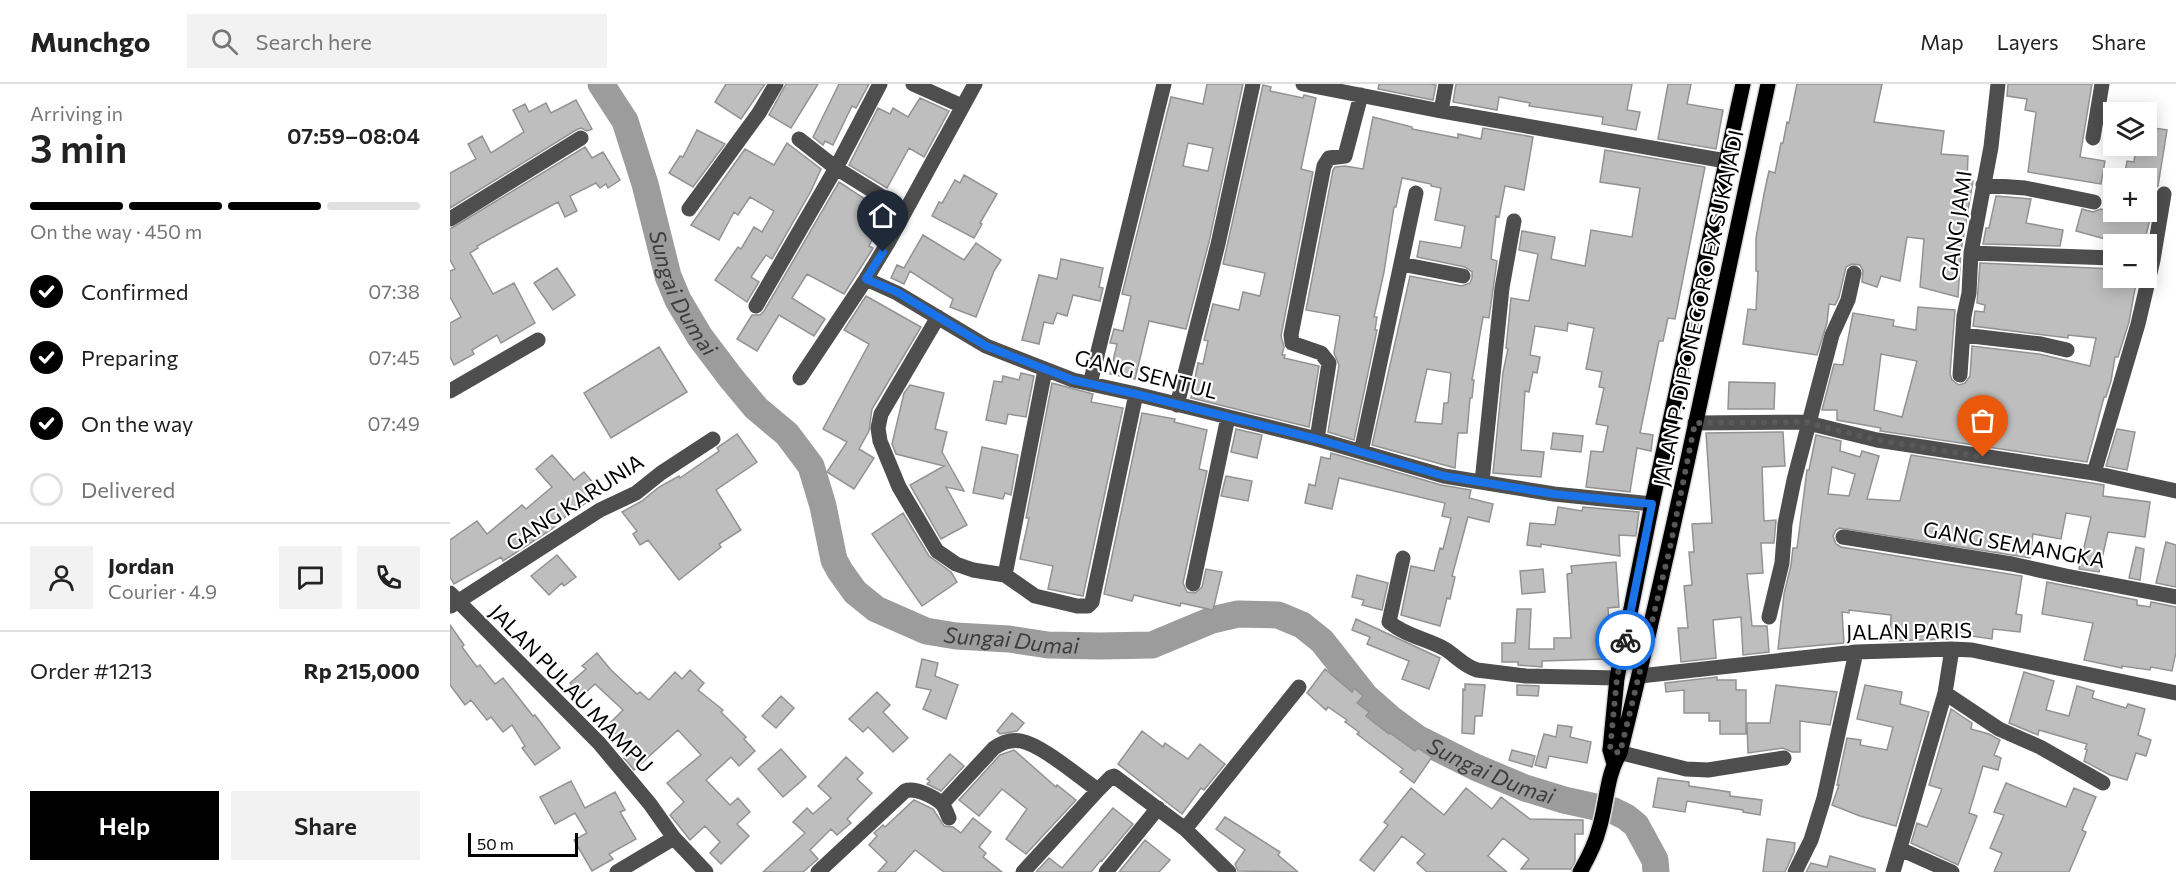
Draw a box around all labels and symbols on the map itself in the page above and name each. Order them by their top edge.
street label: JALAN P. DIPONEGORO EX SUKAJADI [1648,127,1748,488]
street label: GANG JAMI [1935,169,1976,283]
pin [857,190,908,252]
water label: Sungai Dumai [644,227,724,362]
street label: GANG SENTUL [1072,344,1220,403]
pin [1957,395,2008,457]
street label: GANG KARUNIA [501,448,648,555]
street label: GANG SEMANGKA [1921,515,2107,572]
street label: JALAN PULAU MAMPU [485,599,659,777]
courier [1595,610,1655,670]
street label: JALAN PARIS [1846,617,1972,644]
water label: Sungai Dumai [942,620,1081,659]
water label: Sungai Dumai [1423,731,1559,810]
scale bar [468,830,578,858]

